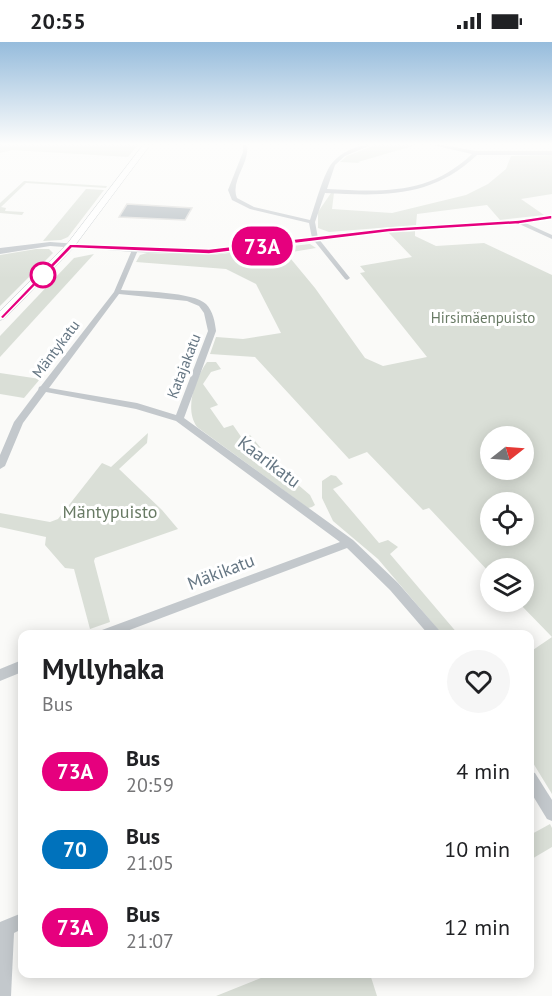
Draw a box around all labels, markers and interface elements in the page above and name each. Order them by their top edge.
text: 20:55 [30,7,86,35]
line badge: 73A [228,226,296,266]
text: 73A [244,233,280,260]
unlabelled marker [30,262,56,288]
park label: Hirsimäenpuisto [431,308,535,327]
street label: Mäntykatu [28,316,83,381]
street label: Katajakatu [162,331,205,401]
north arrow [480,426,534,480]
map controls [480,426,534,612]
street label: Kaarikatu [233,431,305,493]
button: locate [480,492,534,546]
park label: Mäntypuisto [63,500,157,523]
street label: Mäkikatu [184,548,258,595]
button: layers [480,558,534,612]
text: Myllyhaka [42,650,164,687]
button: heart [447,650,510,713]
text: Bus [42,691,73,717]
text: Bus [126,744,160,772]
text: 4 min [456,757,510,785]
text: 73A [57,758,93,785]
text: 20:59 [126,772,174,798]
text: Bus [126,822,160,850]
text: 10 min [444,835,510,863]
text: 70 [63,836,87,863]
text: 21:05 [126,850,174,876]
text: Bus [126,900,160,928]
text: 12 min [444,913,510,941]
text: 73A [57,914,93,941]
text: 21:07 [126,928,174,954]

